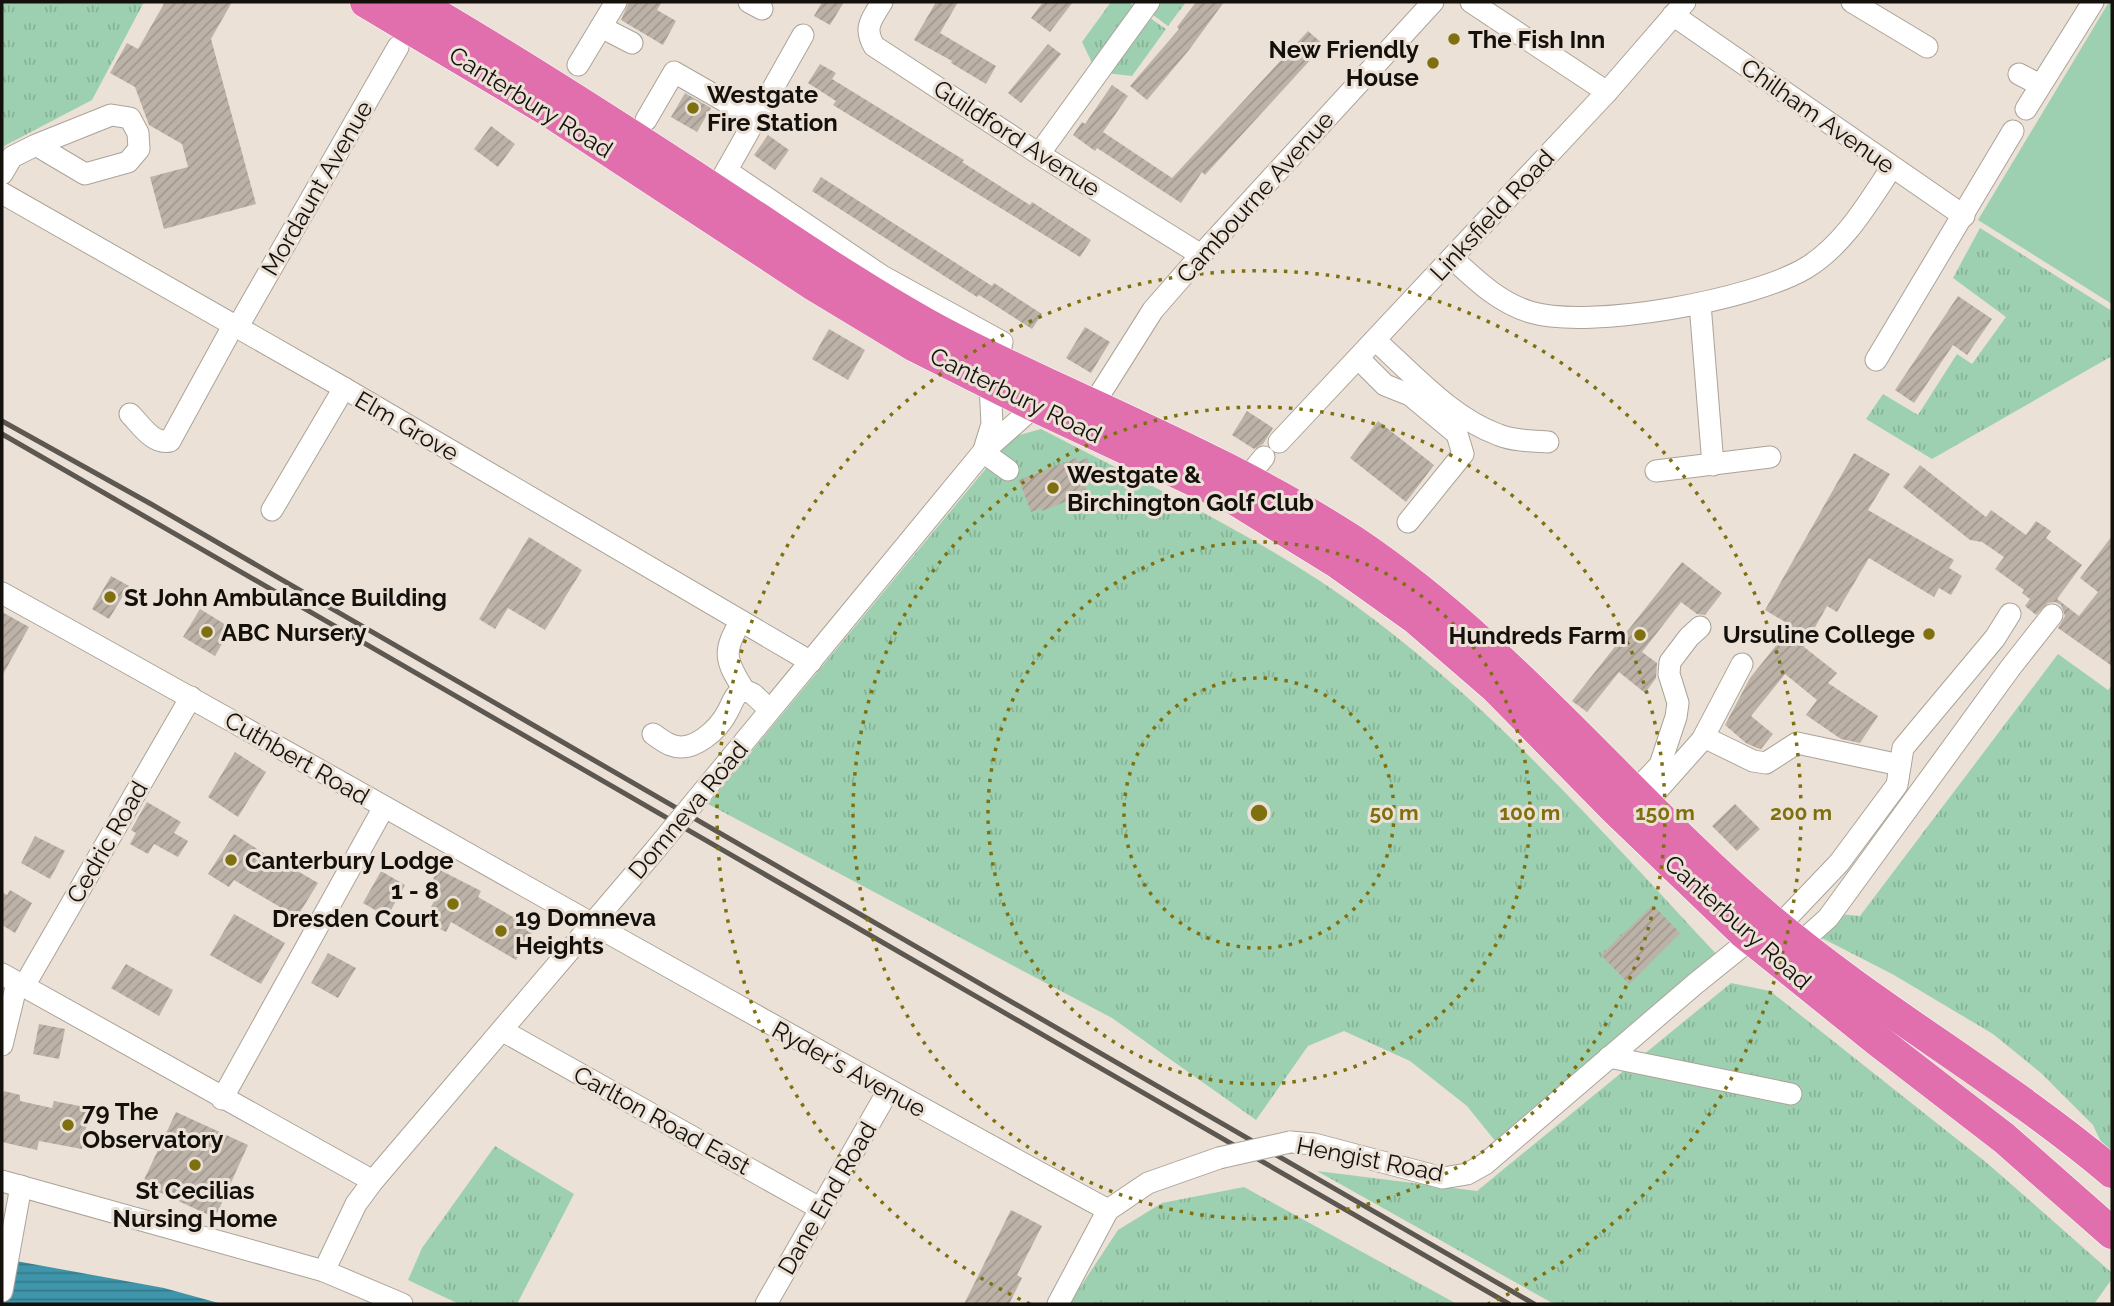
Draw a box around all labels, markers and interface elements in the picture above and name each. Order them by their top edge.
place label: The Fish Inn [1468,25,1605,54]
marker: The Fish Inn [1446,31,1462,47]
place label: New Friendly House [1269,35,1419,92]
street label: Canterbury Road [444,40,618,164]
street label: Chilham Avenue [1736,52,1900,180]
marker: New Friendly House [1425,55,1441,71]
street label: Guildford Avenue [928,73,1106,203]
place label: Westgate Fire Station [707,80,838,137]
street label: Mordaunt Avenue [255,95,379,281]
marker: Westgate Fire Station [685,100,701,116]
street label: Cambourne Avenue [1170,105,1340,289]
street label: Linksfield Road [1424,143,1560,287]
street label: Canterbury Road [925,341,1107,449]
street label: Elm Grove [350,385,464,467]
place label: Westgate & Birchington Golf Club [1067,460,1314,517]
marker: Westgate & Birchington Golf Club [1045,480,1061,496]
place label: St John Ambulance Building [124,583,447,612]
marker: St John Ambulance Building [102,589,118,605]
place label: ABC Nursery [221,618,367,647]
place label: Ursuline College [1723,620,1915,649]
place label: Hundreds Farm [1449,621,1626,650]
marker: ABC Nursery [199,624,215,640]
marker: Ursuline College [1921,626,1937,642]
marker: Hundreds Farm [1632,627,1648,643]
street label: Cuthbert Road [220,705,374,811]
street label: Domneva Road [622,735,754,885]
street label: Cedric Road [60,776,154,908]
text: 50 m [1369,800,1419,825]
text: 100 m [1500,800,1560,825]
text: 150 m [1635,800,1695,825]
text: 200 m [1770,800,1832,825]
centre of rings [1247,801,1271,825]
place label: Canterbury Lodge [245,846,454,875]
street label: Canterbury Road [1659,849,1817,995]
marker: Canterbury Lodge [223,852,239,868]
place label: 1 - 8 Dresden Court [272,876,439,933]
marker: 1 - 8 Dresden Court [445,896,461,912]
place label: 19 Domneva Heights [515,903,656,960]
marker: 19 Domneva Heights [493,923,509,939]
street label: Ryder's Avenue [767,1015,931,1123]
street label: Carlton Road East [569,1059,755,1181]
place label: 79 The Observatory [82,1097,224,1154]
marker: 79 The Observatory [60,1117,76,1133]
street label: Dane End Road [772,1117,882,1279]
street label: Hengist Road [1294,1131,1446,1187]
marker: St Cecilias Nursing Home [187,1157,203,1173]
place label: St Cecilias Nursing Home [113,1176,277,1233]

